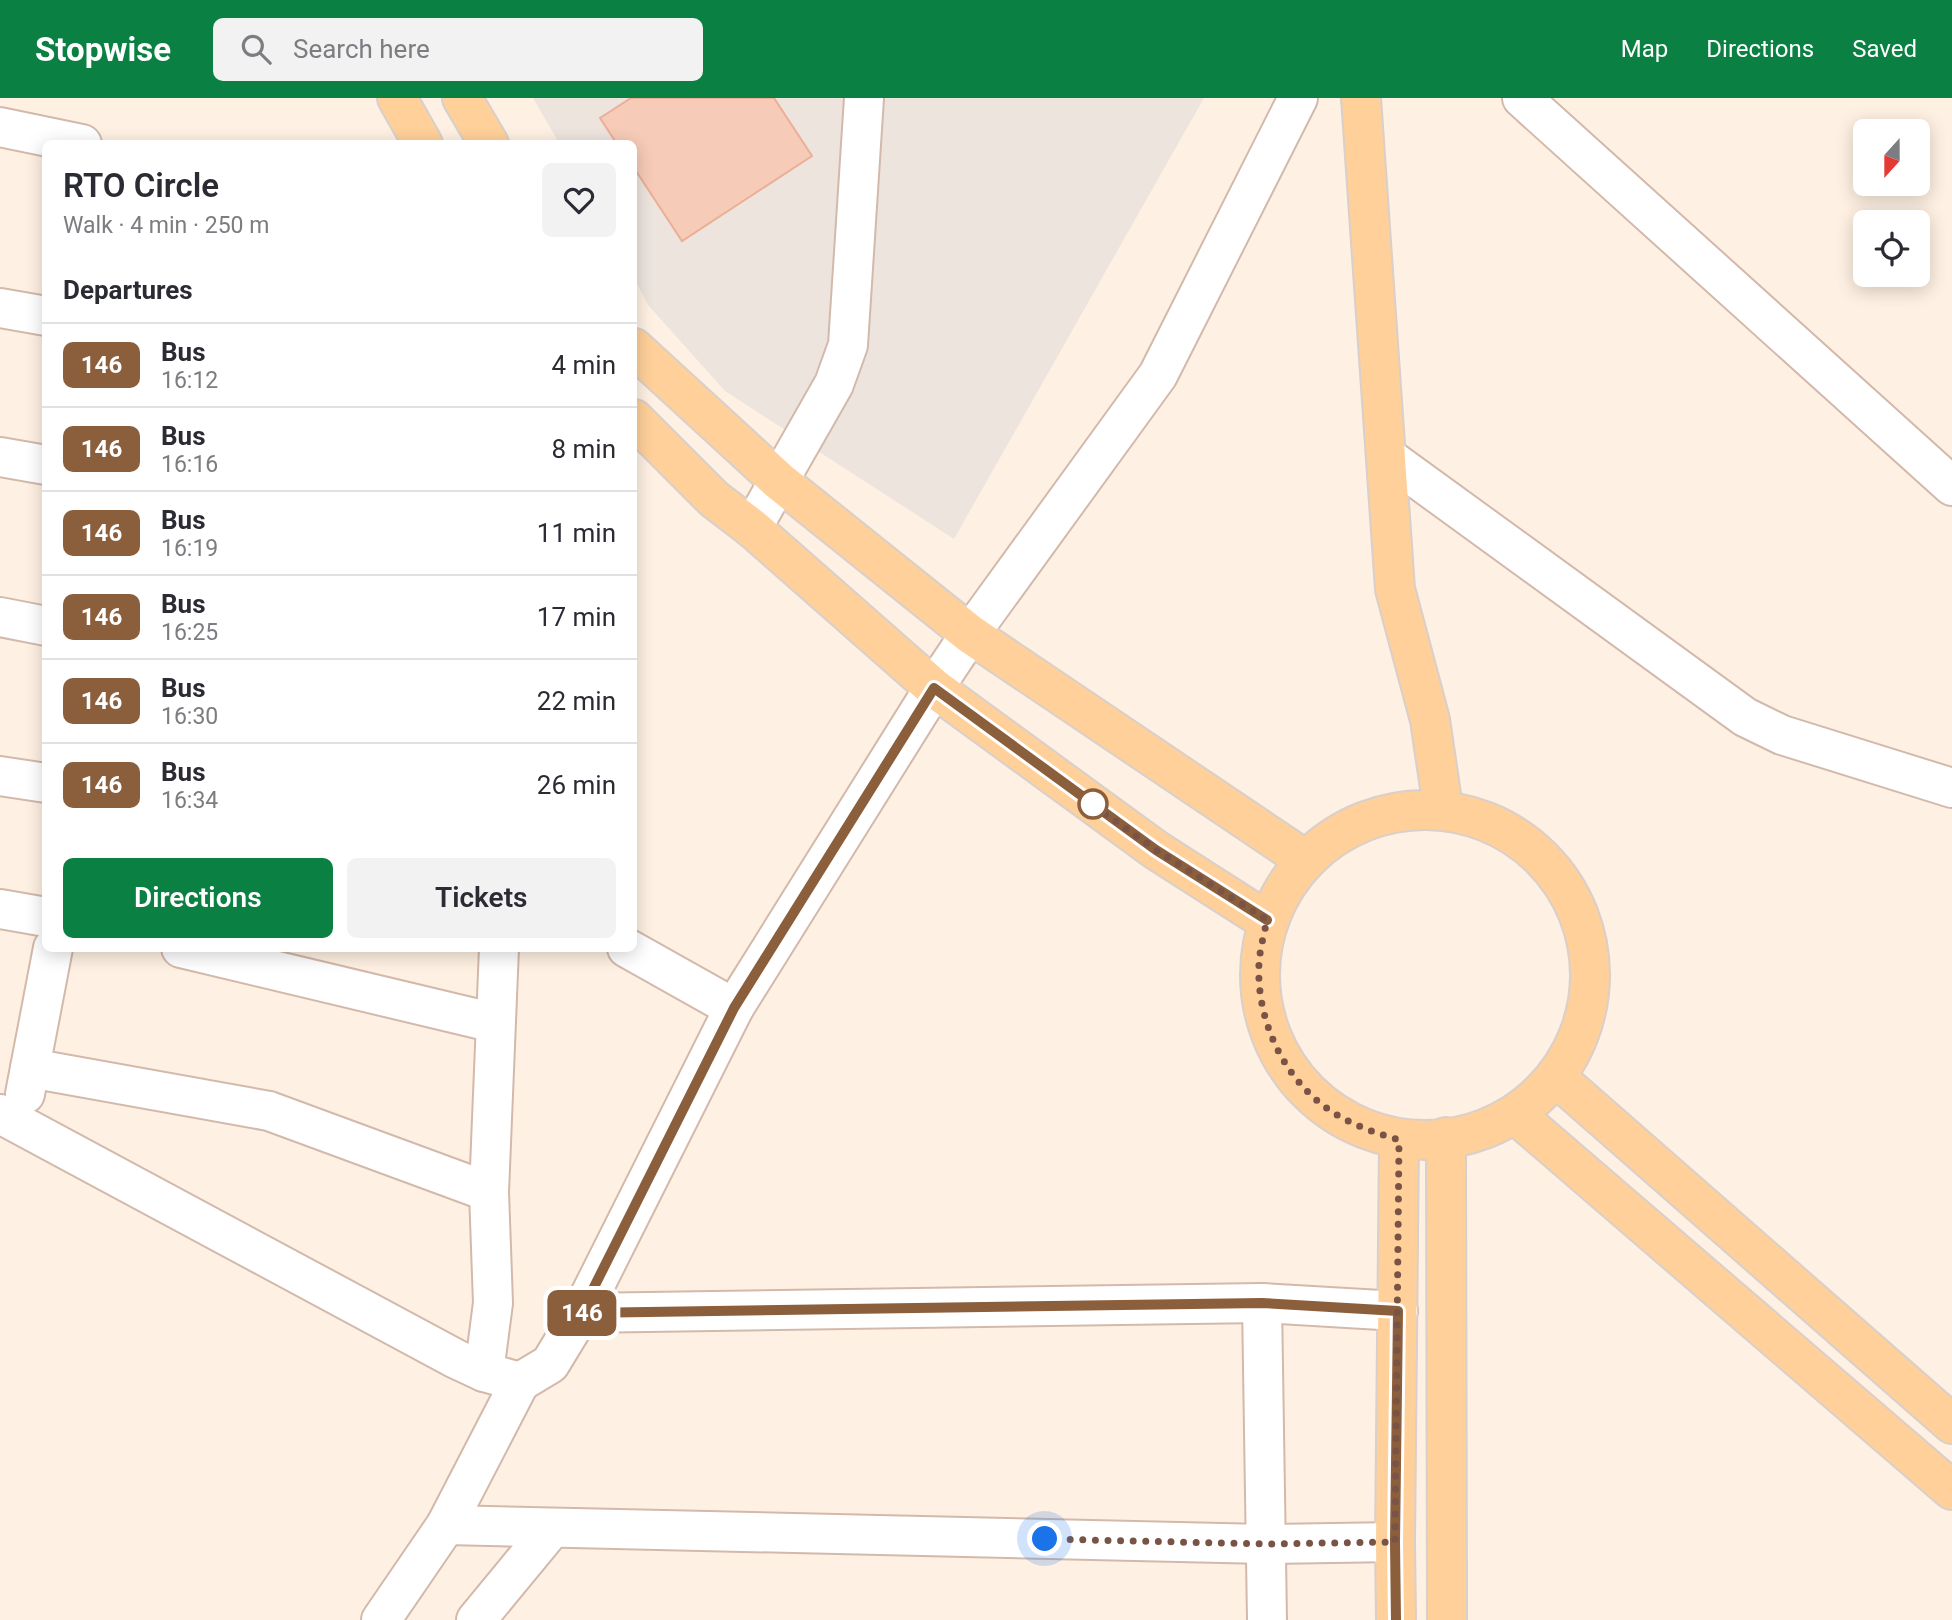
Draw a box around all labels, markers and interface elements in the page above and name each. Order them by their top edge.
search box [213,18,703,81]
text: Stopwise [35,30,171,69]
icon: search [237,30,275,68]
text: Search here [293,34,430,64]
text: Map [1621,35,1668,63]
text: Directions [1706,35,1814,63]
text: Saved [1852,35,1917,63]
north arrow [1853,119,1930,196]
map controls [1853,119,1930,287]
button: heart [542,163,616,237]
text: RTO Circle [63,166,219,205]
button: locate [1853,210,1930,287]
text: Walk · 4 min · 250 m [63,212,269,239]
text: Departures [63,275,193,305]
text: Bus [161,337,206,367]
text: 4 min [551,350,616,380]
text: 146 [81,351,122,379]
text: 16:12 [161,367,218,394]
text: Bus [161,421,206,451]
text: 8 min [551,434,616,464]
text: 146 [81,435,122,463]
text: 16:16 [161,451,218,478]
text: Bus [161,505,206,535]
text: 11 min [537,518,616,548]
text: 146 [81,519,122,547]
text: 16:19 [161,535,218,562]
text: Bus [161,589,206,619]
text: 17 min [537,602,616,632]
text: 146 [81,603,122,631]
text: 16:25 [161,619,218,646]
text: Bus [161,673,206,703]
text: 22 min [537,686,616,716]
text: 146 [81,687,122,715]
text: 16:30 [161,703,218,730]
text: Bus [161,757,206,787]
text: 26 min [537,770,616,800]
text: 146 [81,771,122,799]
text: 16:34 [161,787,218,814]
unlabelled marker [1078,789,1108,819]
button: Directions [63,858,333,938]
button: Tickets [347,858,616,938]
line badge: 146 [542,1290,622,1336]
text: 146 [561,1299,603,1327]
your location [1027,1521,1062,1556]

